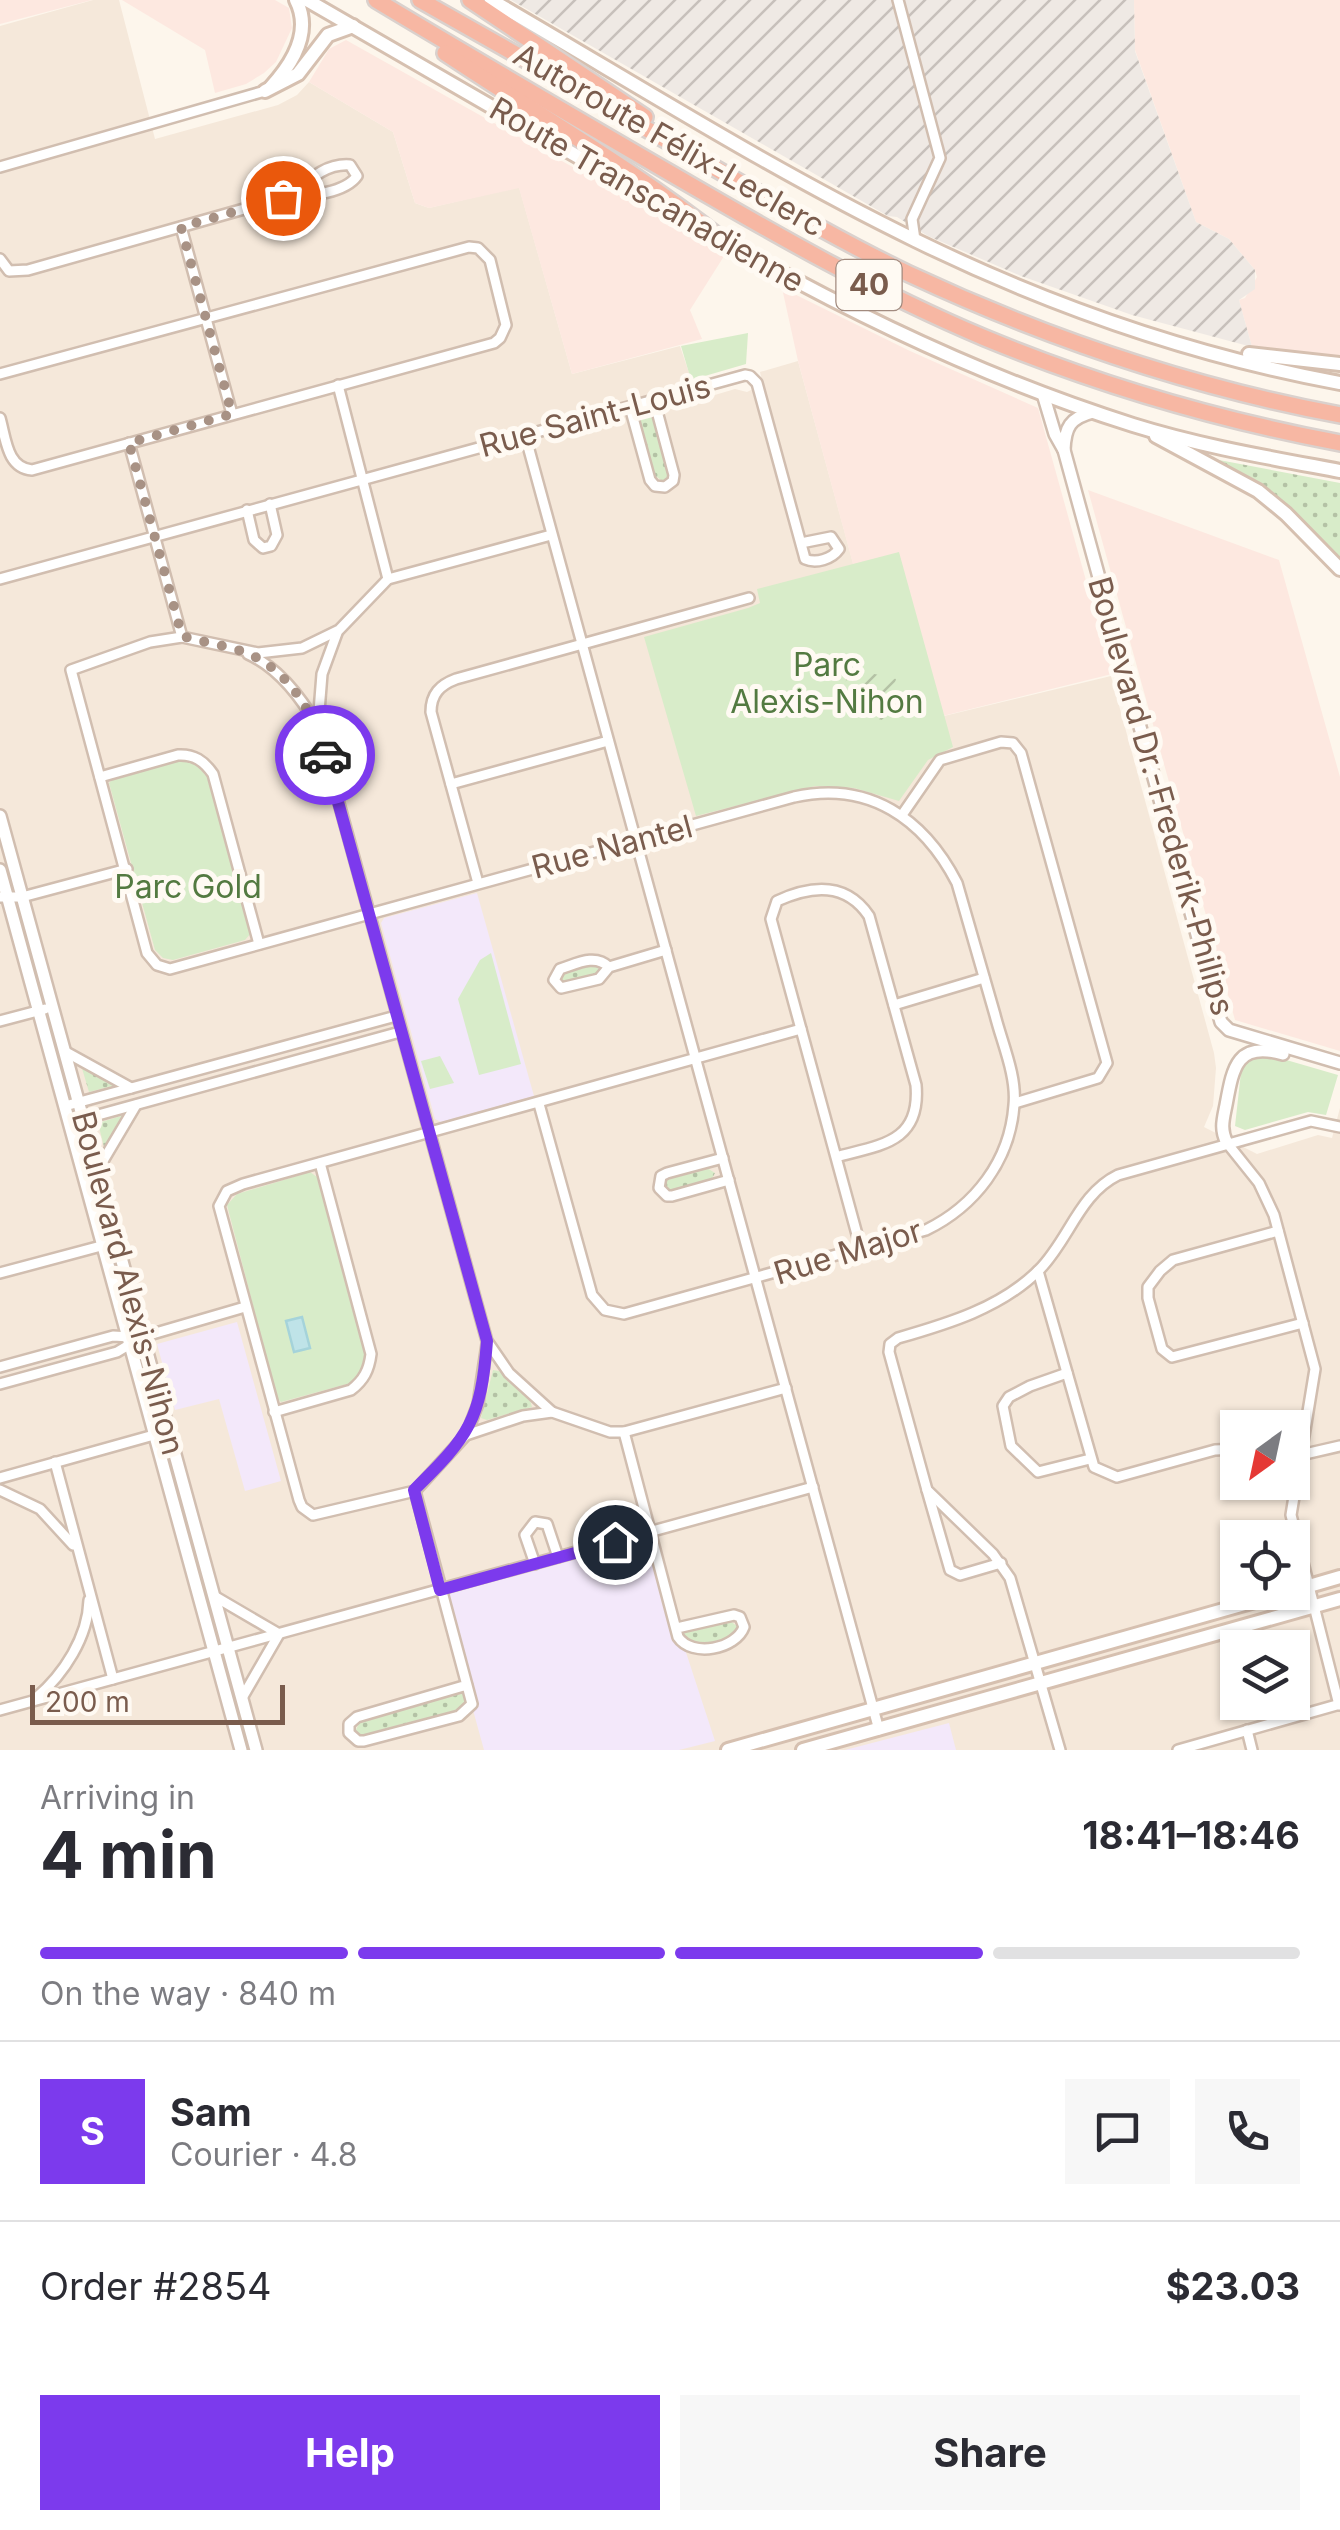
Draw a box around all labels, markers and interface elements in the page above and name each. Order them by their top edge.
street label: Autoroute Félix-Leclerc [507,35,832,245]
street label: Route Transcanadienne [483,89,811,301]
pin [241,156,326,241]
icon: bag [256,171,311,226]
road number: 40 [836,260,902,310]
street label: Rue Saint-Louis [475,366,715,465]
street label: Boulevard Dr.-Frederik-Philips [1080,572,1243,1020]
park label: Parc Alexis-Nihon [730,645,924,721]
courier [275,705,375,805]
icon: car [298,728,353,783]
street label: Rue Nantel [527,806,696,887]
park label: Parc Gold [114,867,262,906]
street label: Boulevard Alexis-Nihon [64,1107,193,1459]
street label: Rue Major [769,1211,927,1293]
north arrow [1220,1410,1310,1500]
map controls [1220,1410,1310,1720]
pin [573,1500,658,1585]
icon: home [588,1515,643,1570]
button: locate [1220,1520,1310,1610]
button: layers [1220,1630,1310,1720]
scale bar [30,1680,285,1724]
text: 200 m [45,1685,130,1719]
text: Arriving in [40,1778,195,1817]
text: 18:41–18:46 [1082,1812,1300,1858]
text: 4 min [40,1815,217,1894]
text: On the way · 840 m [40,1974,336,2013]
button: chat [1065,2079,1170,2184]
button: phone [1195,2079,1300,2184]
text: Sam [170,2089,252,2135]
text: S [80,2108,105,2154]
text: Courier · 4.8 [170,2135,358,2174]
text: Order #2854 [40,2263,272,2309]
text: $23.03 [1166,2263,1300,2309]
button: Help [40,2395,660,2510]
button: Share [680,2395,1300,2510]

